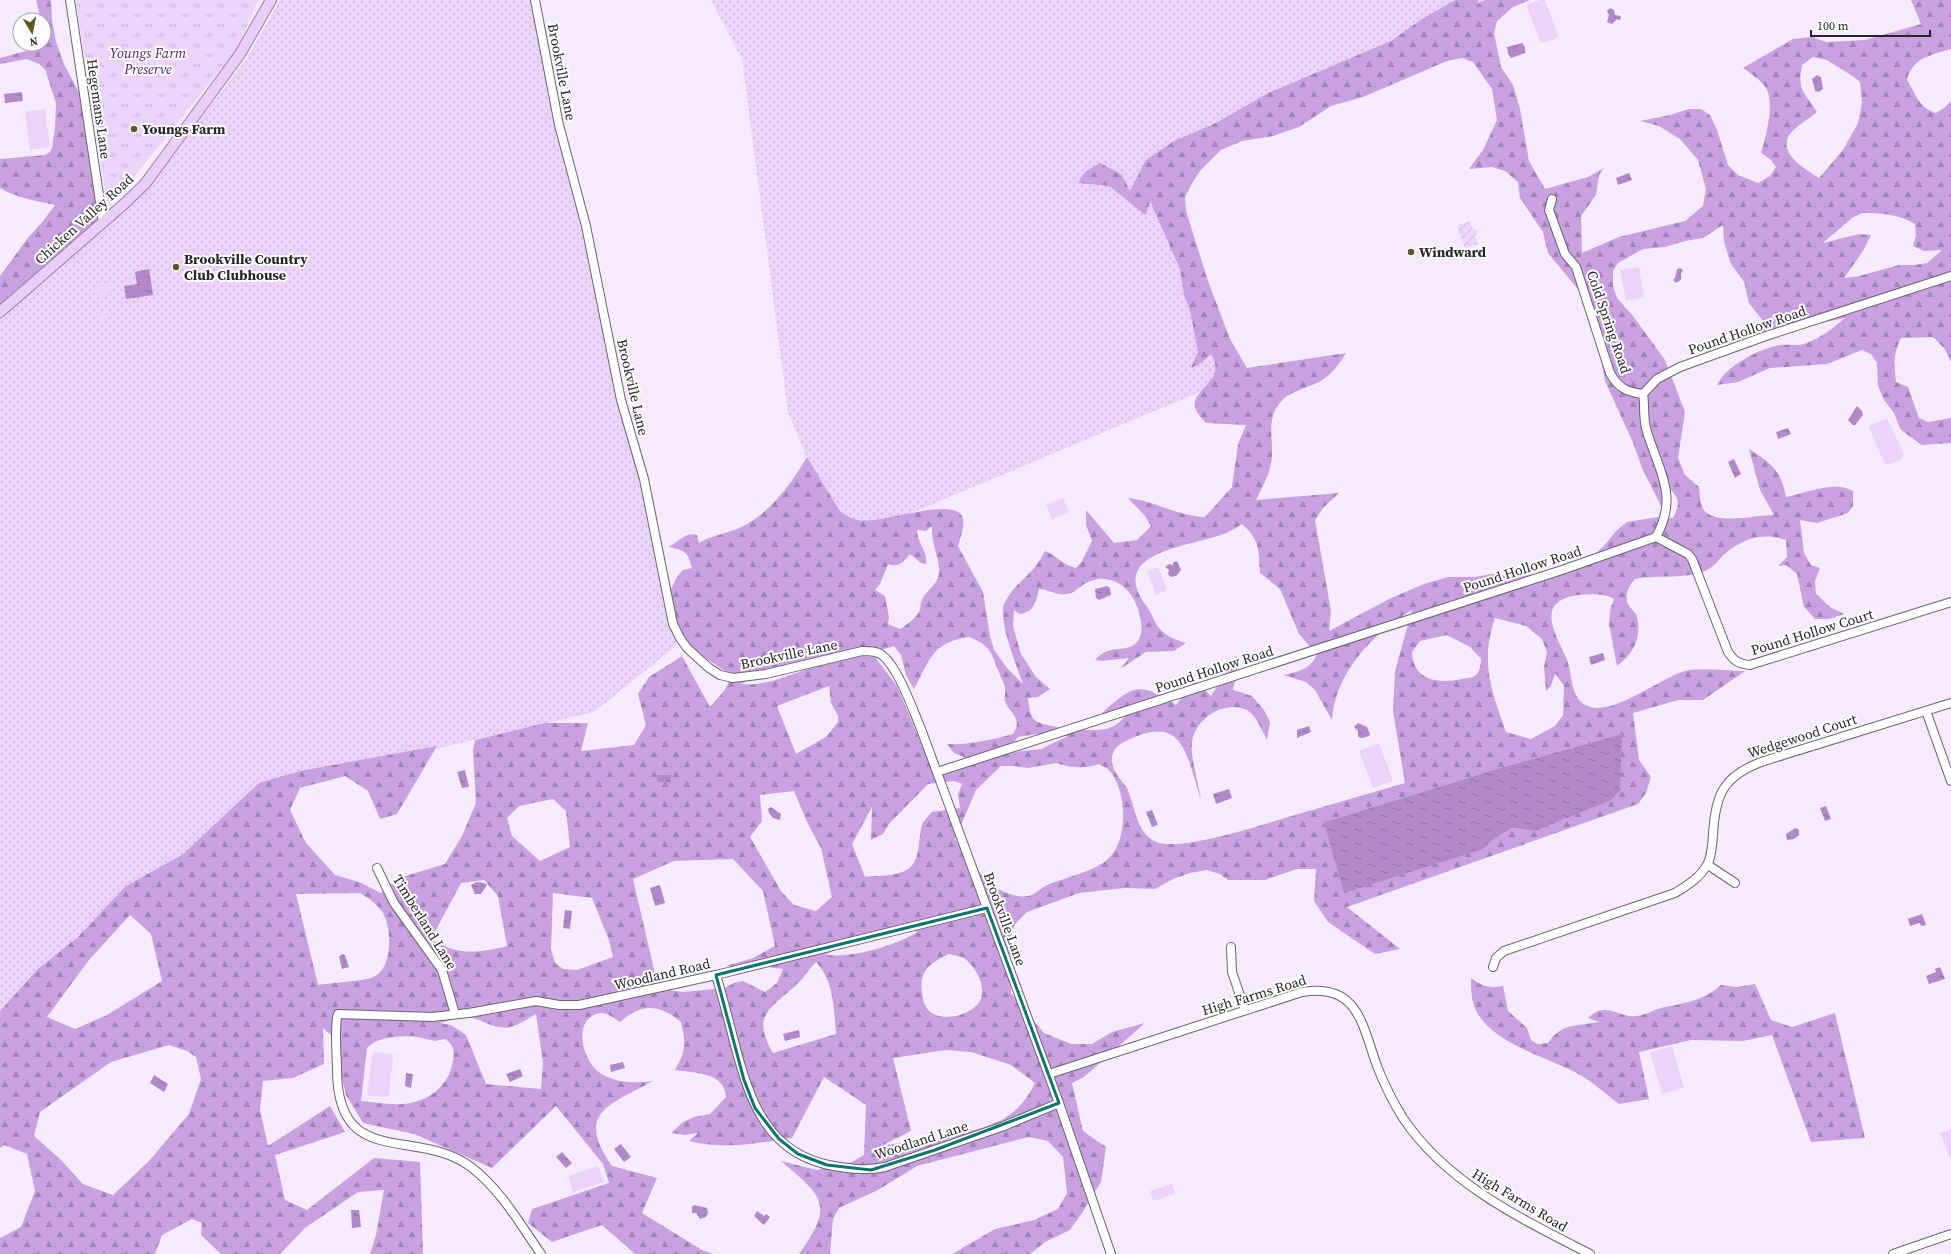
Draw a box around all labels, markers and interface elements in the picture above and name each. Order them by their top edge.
north arrow [12,12,52,52]
scale bar [1811,12,1930,38]
text: 100 m [1817,18,1849,34]
street label: Brookville Lane [543,22,581,122]
text: N [28,33,39,49]
park label: Youngs Farm Preserve [110,43,187,79]
street label: Hegemans Lane [82,58,116,160]
place label: Youngs Farm [142,119,226,139]
marker: Youngs Farm [129,124,139,134]
street label: Chicken Valley Road [30,169,138,269]
place label: Windward [1419,242,1487,262]
marker: Windward [1406,247,1416,257]
place label: Brookville Country Club Clubhouse [184,249,308,285]
marker: Brookville Country Club Clubhouse [171,262,181,272]
street label: Cold Spring Road [1582,268,1636,376]
street label: Pound Hollow Road [1685,300,1809,360]
street label: Brookville Lane [612,337,654,437]
street label: Pound Hollow Road [1460,540,1584,598]
street label: Pound Hollow Court [1748,604,1876,660]
street label: Brookville Lane [739,634,839,674]
street label: Pound Hollow Road [1152,640,1276,698]
street label: Wedgewood Court [1745,709,1860,763]
street label: Brookville Lane [979,869,1031,969]
street label: Timberland Lane [388,871,462,973]
street label: Woodland Road [612,953,712,995]
street label: High Farms Road [1199,970,1309,1020]
street label: Woodland Lane [872,1115,970,1165]
street label: High Farms Road [1468,1164,1572,1236]

